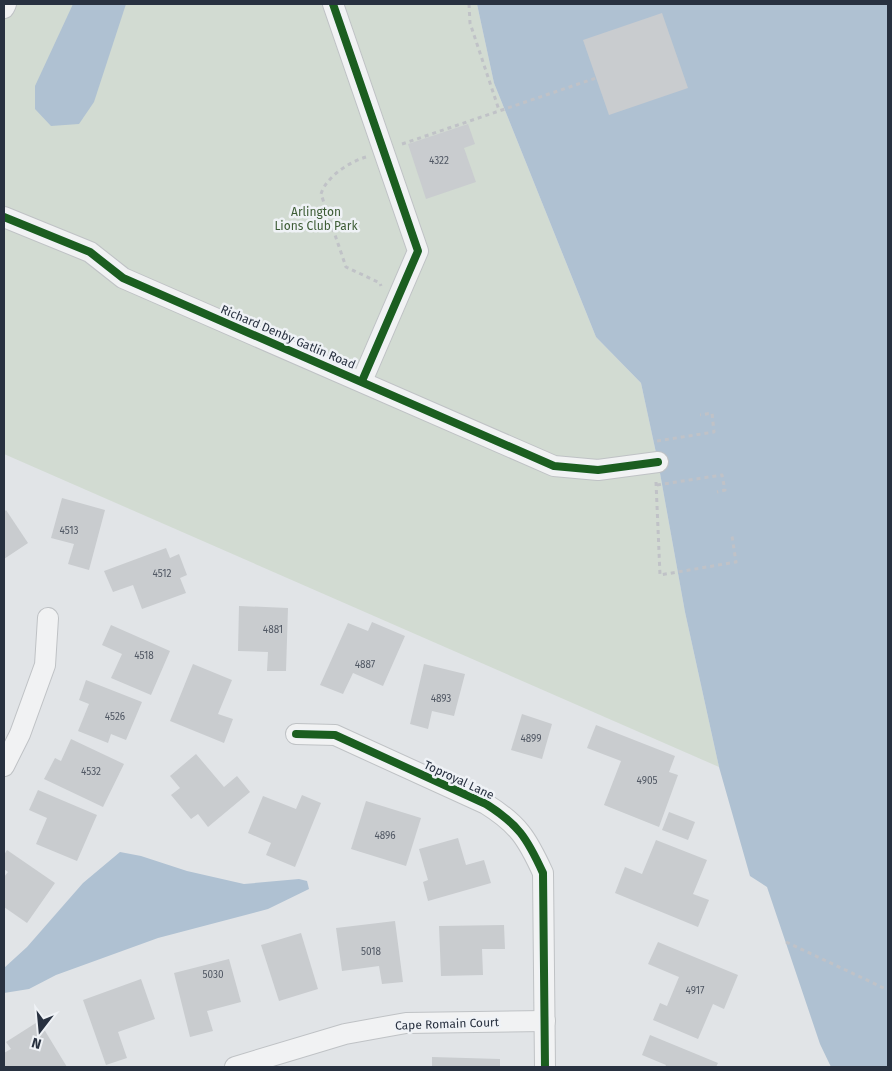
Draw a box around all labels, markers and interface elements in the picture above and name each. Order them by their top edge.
house number: 4322 [429,155,449,167]
park label: Arlington Lions Club Park [274,205,358,233]
street label: Richard Denby Gatlin Road [218,302,358,372]
house number: 4513 [59,525,79,537]
house number: 4512 [153,568,172,580]
house number: 4881 [263,624,283,636]
house number: 4518 [134,650,154,662]
house number: 4887 [355,659,376,671]
house number: 4893 [431,693,451,705]
house number: 4526 [105,711,125,723]
house number: 4899 [520,733,542,745]
street label: Toproyal Lane [422,758,496,802]
house number: 4532 [81,766,101,778]
house number: 4905 [637,775,657,787]
house number: 4896 [374,830,396,842]
house number: 5018 [361,946,382,958]
house number: 5030 [202,969,224,981]
house number: 4917 [686,985,705,997]
north arrow [15,1006,65,1056]
street label: Cape Romain Court [395,1015,500,1033]
text: N [30,1034,43,1052]

